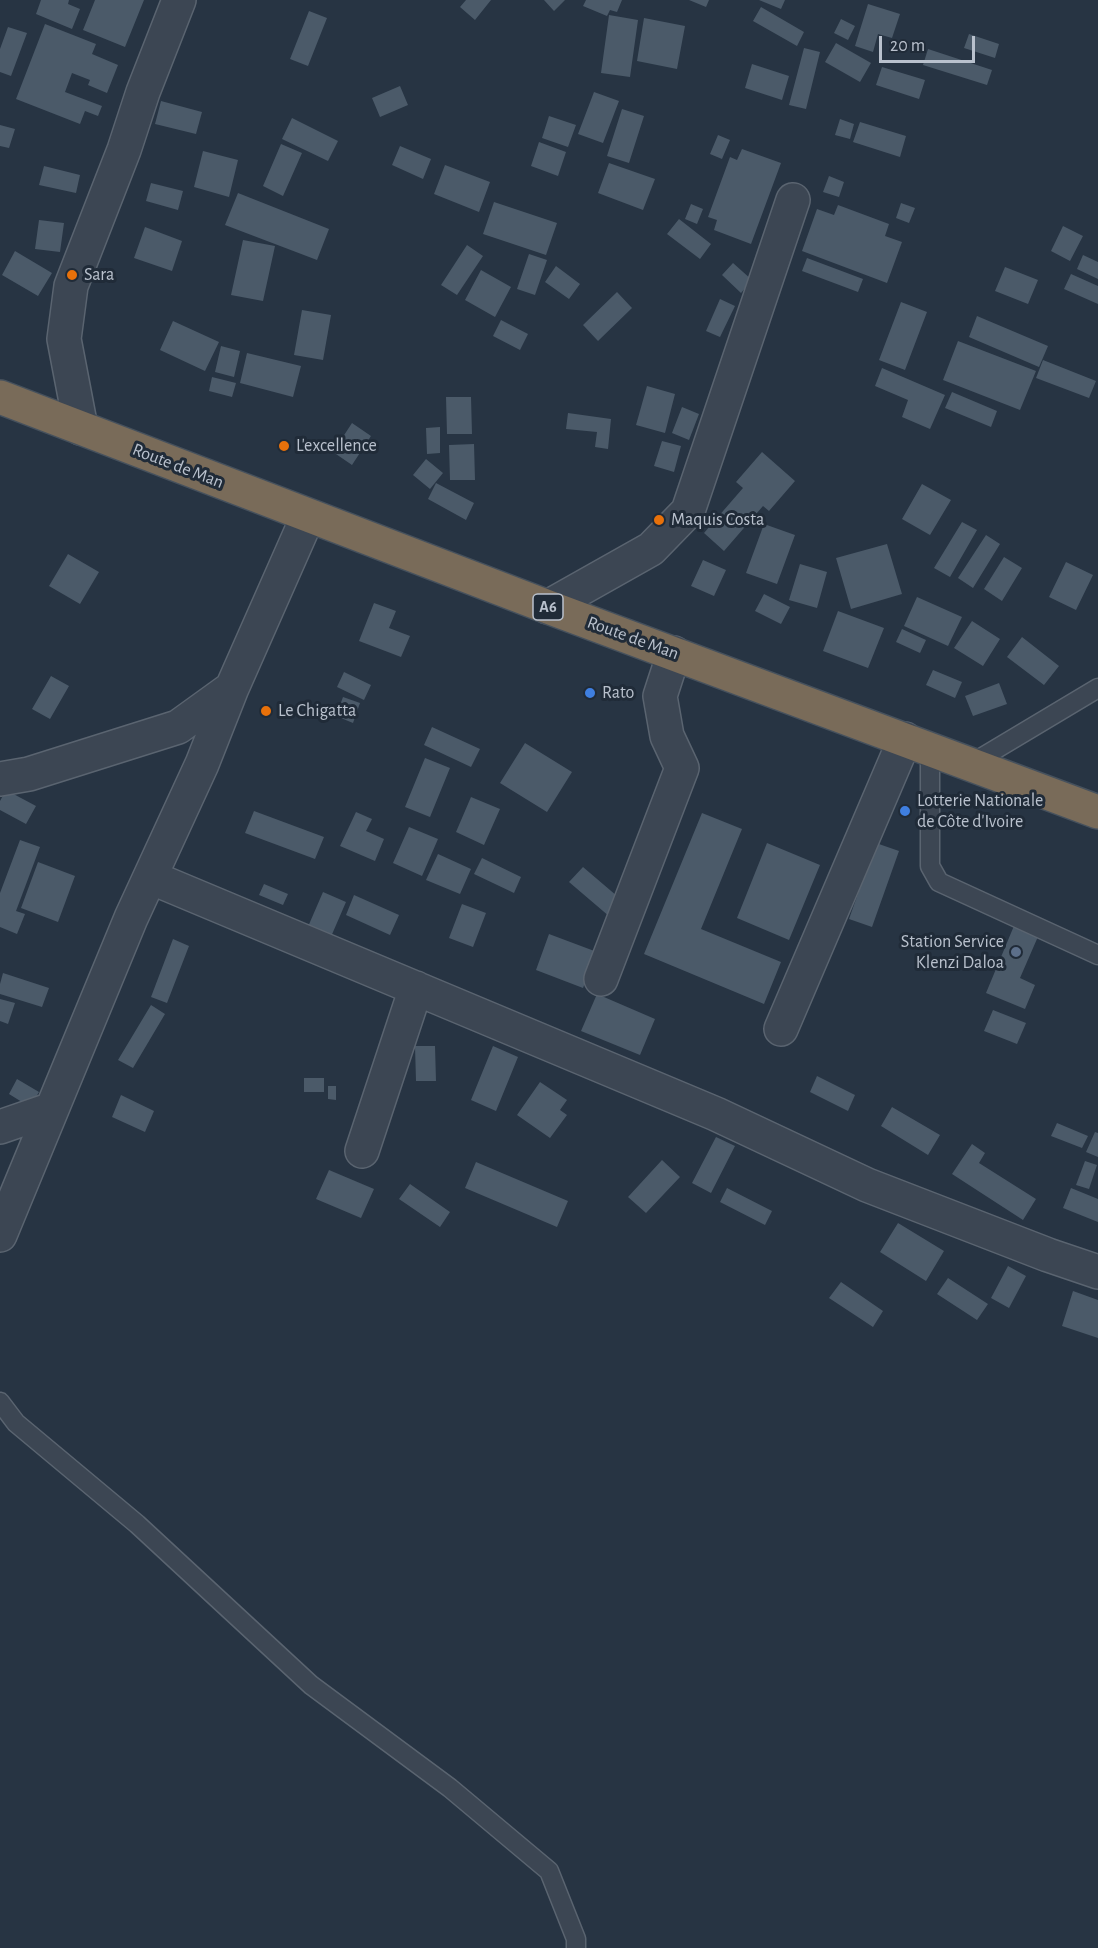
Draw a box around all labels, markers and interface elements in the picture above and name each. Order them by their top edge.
scale bar [882,24,978,62]
text: 20 m [890,37,925,55]
place label: Sara [84,264,114,286]
marker: Sara [65,268,79,282]
place label: L'excellence [296,435,377,457]
street label: Route de Man [129,439,227,493]
marker: L'excellence [277,439,291,453]
place label: Maquis Costa [671,509,764,531]
marker: Maquis Costa [652,513,666,527]
road number: A6 [533,594,563,620]
street label: Route de Man [584,611,682,665]
place label: Rato [602,682,634,704]
marker: Rato [583,686,597,700]
place label: Le Chigatta [278,700,356,722]
marker: Le Chigatta [259,704,273,718]
place label: Lotterie Nationale de Côte d'Ivoire [917,790,1043,832]
marker: Lotterie Nationale de Côte d'Ivoire [898,804,912,818]
place label: Station Service Klenzi Daloa [901,931,1004,974]
marker: Station Service Klenzi Daloa [1009,945,1023,959]

